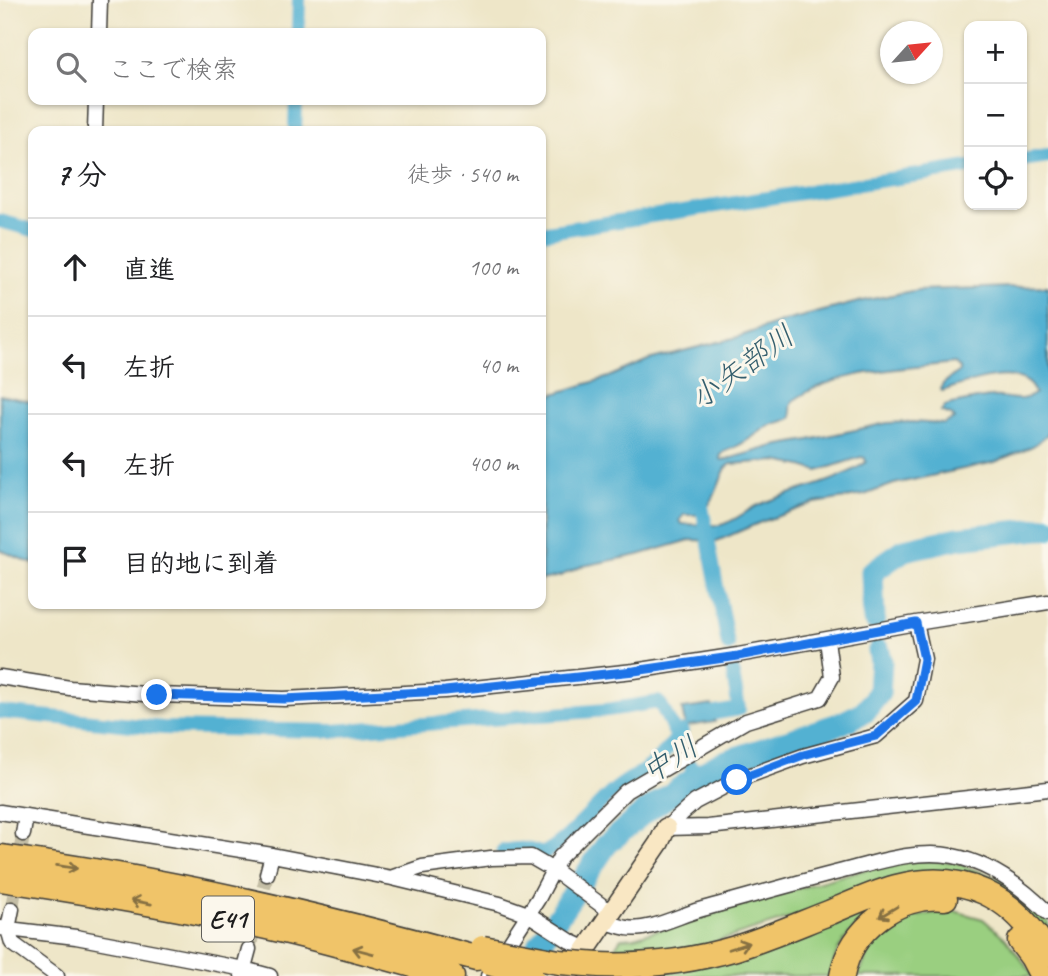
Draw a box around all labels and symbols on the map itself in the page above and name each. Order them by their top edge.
north arrow [880,21,943,84]
water label: 小矢部川 [682,316,802,418]
route end [141,679,172,710]
water label: 中川 [634,727,706,791]
route start [721,764,752,795]
one-way arrow [56,861,78,874]
one-way arrow [130,894,153,908]
road number: E41 [202,896,254,942]
one-way arrow [879,905,899,919]
one-way arrow [727,939,749,952]
one-way arrow [352,944,375,957]

